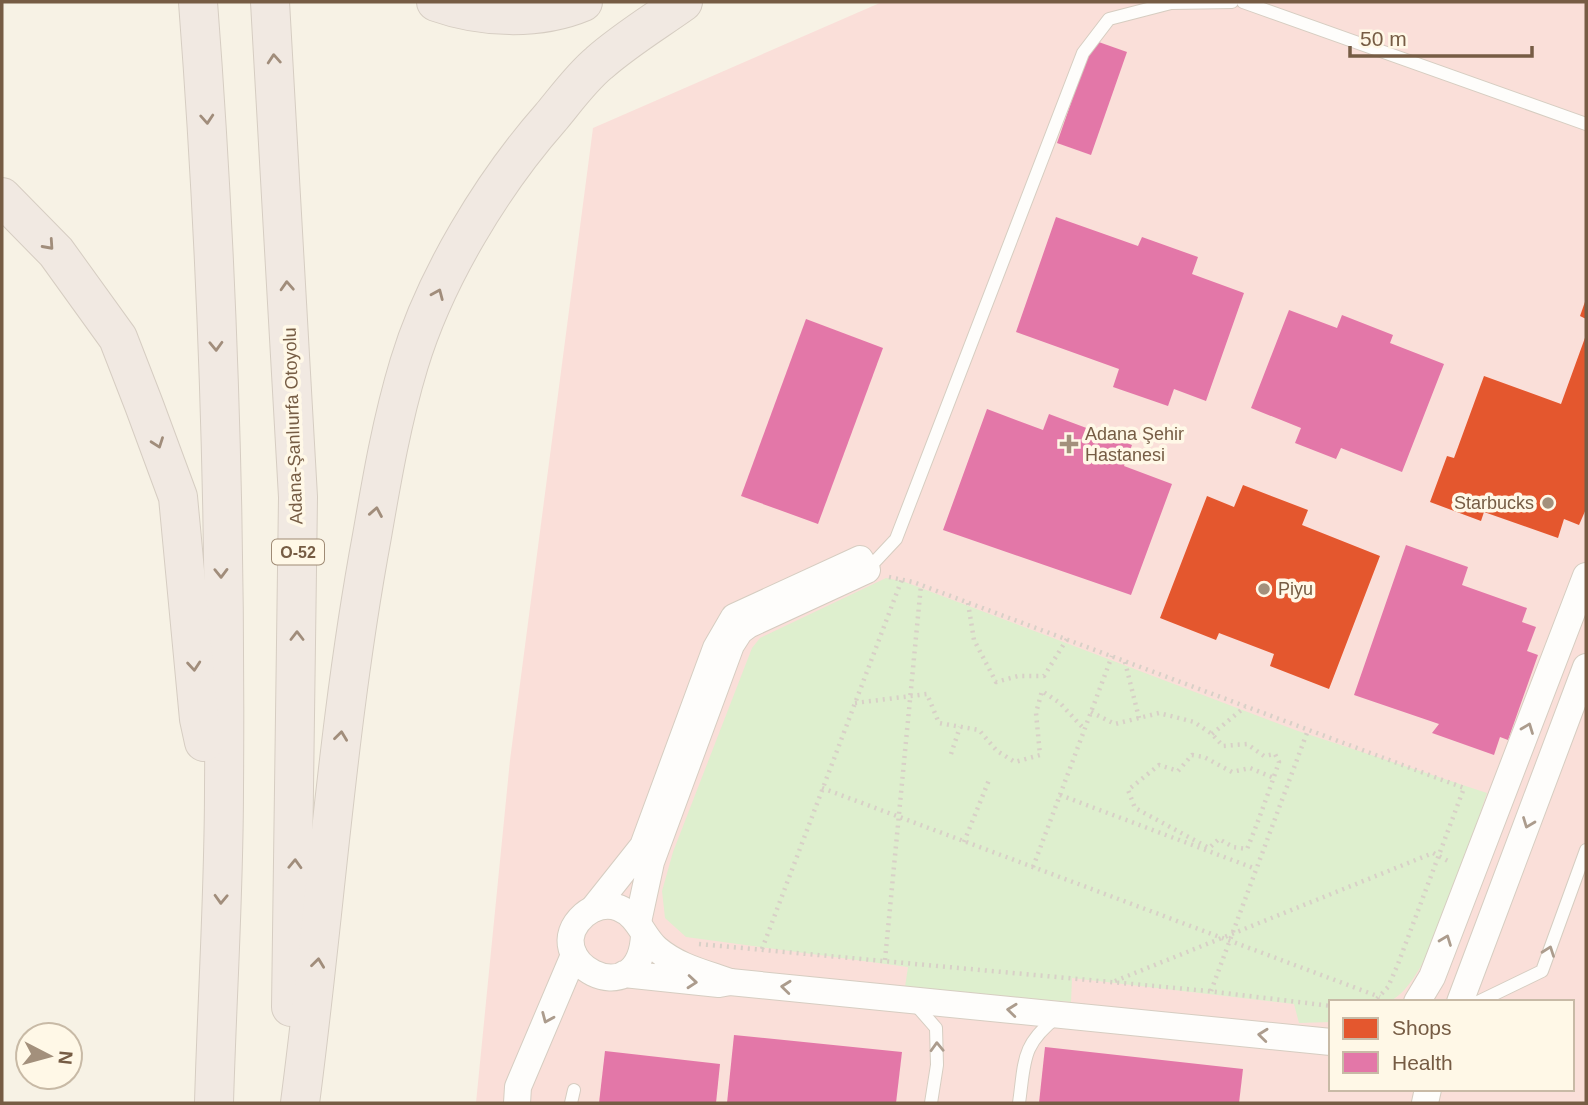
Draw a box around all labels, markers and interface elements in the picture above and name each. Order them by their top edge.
scale bar [1350,14,1532,58]
text: 50 m [1360,27,1407,50]
one-way arrow [267,53,282,64]
one-way arrow [199,113,214,124]
one-way arrow [41,237,53,250]
one-way arrow [280,281,295,292]
one-way arrow [430,288,444,300]
street label: Adana-Şanlıurfa Otoyolu [280,327,306,525]
one-way arrow [209,341,224,352]
place label: Adana Şehir Hastanesi [1085,424,1184,465]
marker: Adana Şehir Hastanesi [1059,434,1079,454]
one-way arrow [149,436,163,448]
place label: Starbucks [1454,493,1534,513]
marker: Starbucks [1540,495,1556,511]
one-way arrow [368,506,383,518]
road number: O-52 [272,540,324,565]
one-way arrow [213,569,229,579]
place label: Piyu [1278,579,1313,599]
marker: Piyu [1256,581,1272,597]
one-way arrow [289,630,305,641]
one-way arrow [186,661,201,672]
one-way arrow [1520,723,1534,735]
one-way arrow [334,731,349,742]
one-way arrow [1522,816,1536,828]
one-way arrow [287,858,302,869]
one-way arrow [213,894,228,905]
one-way arrow [1438,935,1452,947]
one-way arrow [1541,945,1555,957]
one-way arrow [311,957,326,969]
one-way arrow [686,974,698,989]
one-way arrow [780,980,791,995]
legend [1329,1000,1574,1091]
one-way arrow [1006,1003,1017,1018]
one-way arrow [542,1011,556,1023]
text: Shops [1392,1016,1452,1039]
north arrow [14,1021,84,1091]
one-way arrow [1257,1028,1269,1043]
one-way arrow [929,1041,944,1052]
text: N [54,1050,77,1066]
text: Health [1392,1051,1453,1074]

